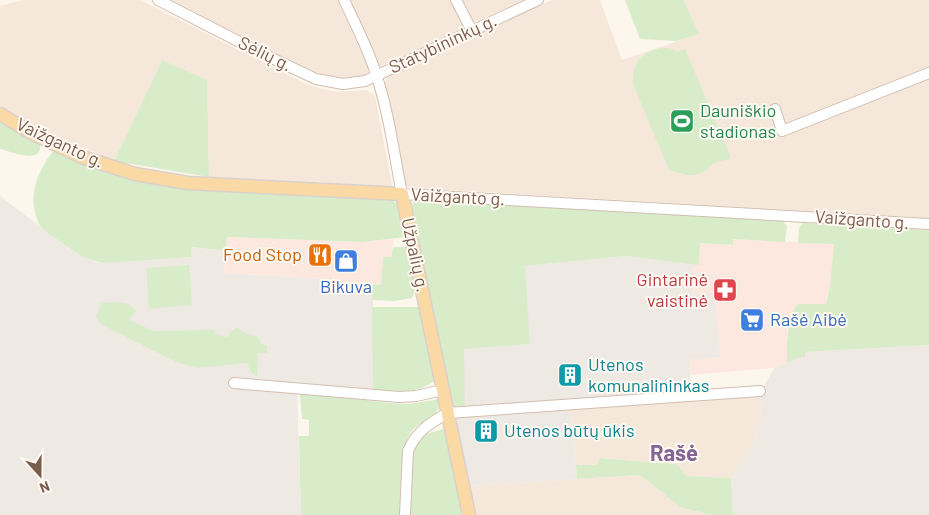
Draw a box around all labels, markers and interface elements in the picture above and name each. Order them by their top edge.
street label: Statybininkų g. [385,9,500,78]
street label: Sėlių g. [235,31,296,75]
place label: Dauniškio stadionas [700,99,776,142]
sports icon: Dauniškio stadionas [669,108,695,134]
street label: Vaižganto g. [13,112,108,172]
street label: Vaižganto g. [410,183,506,209]
street label: Vaižganto g. [814,205,910,233]
street label: Užpalių g. [397,216,435,294]
restaurant icon: Food Stop [307,242,333,268]
place label: Food Stop [223,243,302,265]
shop icon: Bikuva [333,248,359,274]
place label: Gintarinė vaistinė [637,268,708,311]
place label: Bikuva [320,275,372,297]
pharmacy icon: Gintarinė vaistinė [712,277,738,303]
supermarket icon: Rašė Aibė [739,307,765,333]
place label: Rašė Aibė [770,308,847,330]
place label: Utenos komunalininkas [588,353,709,396]
building icon: Utenos komunalininkas [557,362,583,388]
building icon: Utenos būtų ūkis [473,418,499,444]
place label: Utenos būtų ūkis [504,419,635,441]
district label: Rašė [650,439,698,465]
north arrow [15,450,65,500]
text: N [37,478,52,497]

